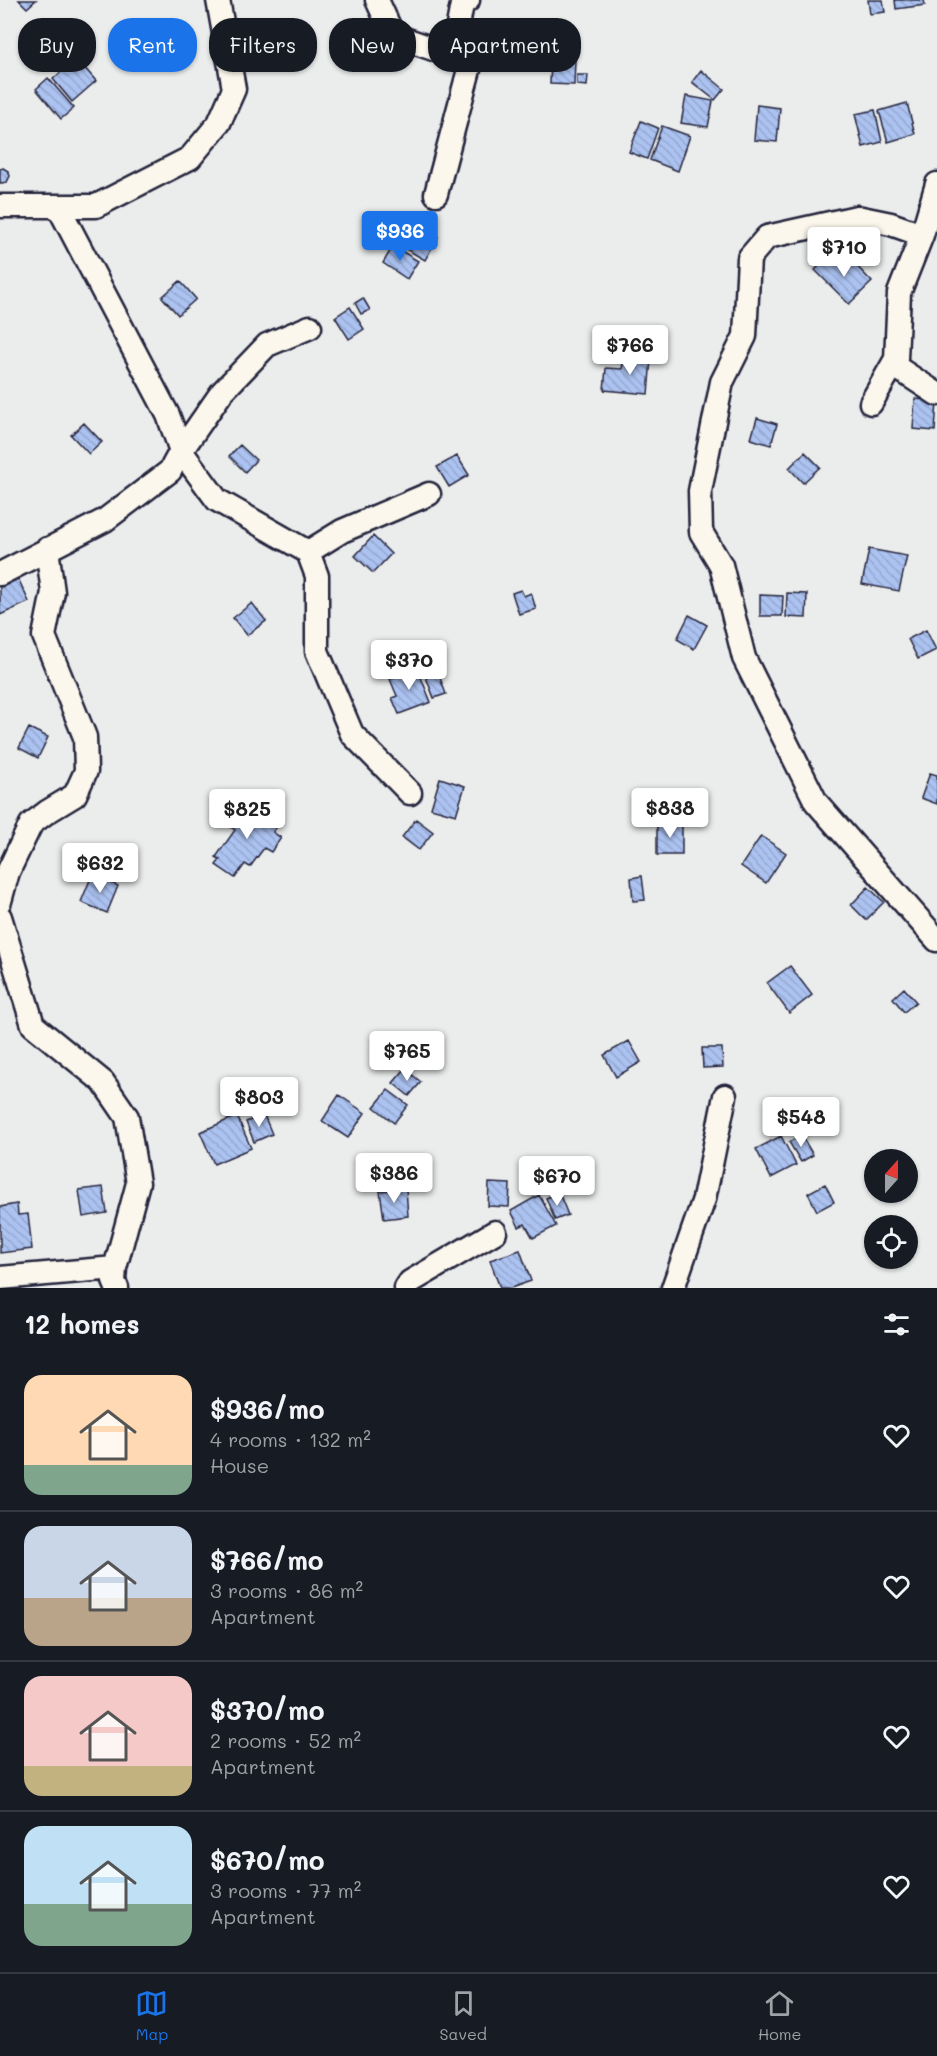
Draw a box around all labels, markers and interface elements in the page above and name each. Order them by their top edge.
chip: Buy [18,18,96,72]
chip: Rent [108,18,197,72]
chip: Filters [209,18,317,72]
chip: New [329,18,416,72]
chip: Apartment [428,18,581,72]
pin: $936 [364,211,436,262]
text: $936 [376,217,424,243]
pin: $710 [808,227,880,278]
text: $710 [821,233,867,259]
pin: $766 [594,325,666,376]
text: $766 [606,331,654,357]
pin: $370 [373,640,445,691]
text: $370 [385,646,433,672]
pin: $838 [634,788,706,839]
pin: $825 [211,789,283,840]
text: $838 [645,794,695,820]
text: $825 [223,795,271,821]
pin: $632 [64,843,136,894]
text: $632 [76,849,124,875]
pin: $765 [371,1031,443,1082]
text: $765 [383,1037,431,1063]
pin: $803 [223,1077,295,1128]
text: $803 [234,1083,284,1109]
pin: $548 [765,1097,837,1148]
text: $548 [776,1103,826,1129]
north arrow [864,1149,918,1203]
map controls [864,1149,918,1269]
pin: $386 [358,1153,430,1204]
pin: $670 [521,1156,593,1207]
text: $386 [370,1159,418,1185]
text: $670 [533,1162,581,1188]
button: locate [864,1215,918,1269]
text: 12 homes [24,1307,140,1341]
icon: filters [880,1308,913,1341]
text: $936/mo [210,1392,325,1426]
icon: home [72,1399,144,1471]
icon: heart [880,1419,913,1452]
text: 4 rooms · 132 m² [210,1426,371,1452]
text: House [210,1452,269,1478]
text: $766/mo [210,1543,324,1577]
icon: home [72,1550,144,1622]
icon: heart [880,1570,913,1603]
text: 3 rooms · 86 m² [210,1577,363,1603]
text: Apartment [210,1603,316,1629]
text: $370/mo [210,1693,324,1727]
icon: home [72,1700,144,1772]
icon: heart [880,1720,913,1753]
text: 2 rooms · 52 m² [210,1727,361,1753]
text: Apartment [210,1753,316,1779]
text: $670/mo [210,1843,325,1877]
icon: home [72,1850,144,1922]
icon: heart [880,1870,913,1903]
text: 3 rooms · 77 m² [210,1877,361,1903]
text: Apartment [210,1903,316,1929]
tab: Map [135,1987,168,2044]
tab: Saved [439,1987,487,2044]
tab: Home [758,1987,801,2044]

